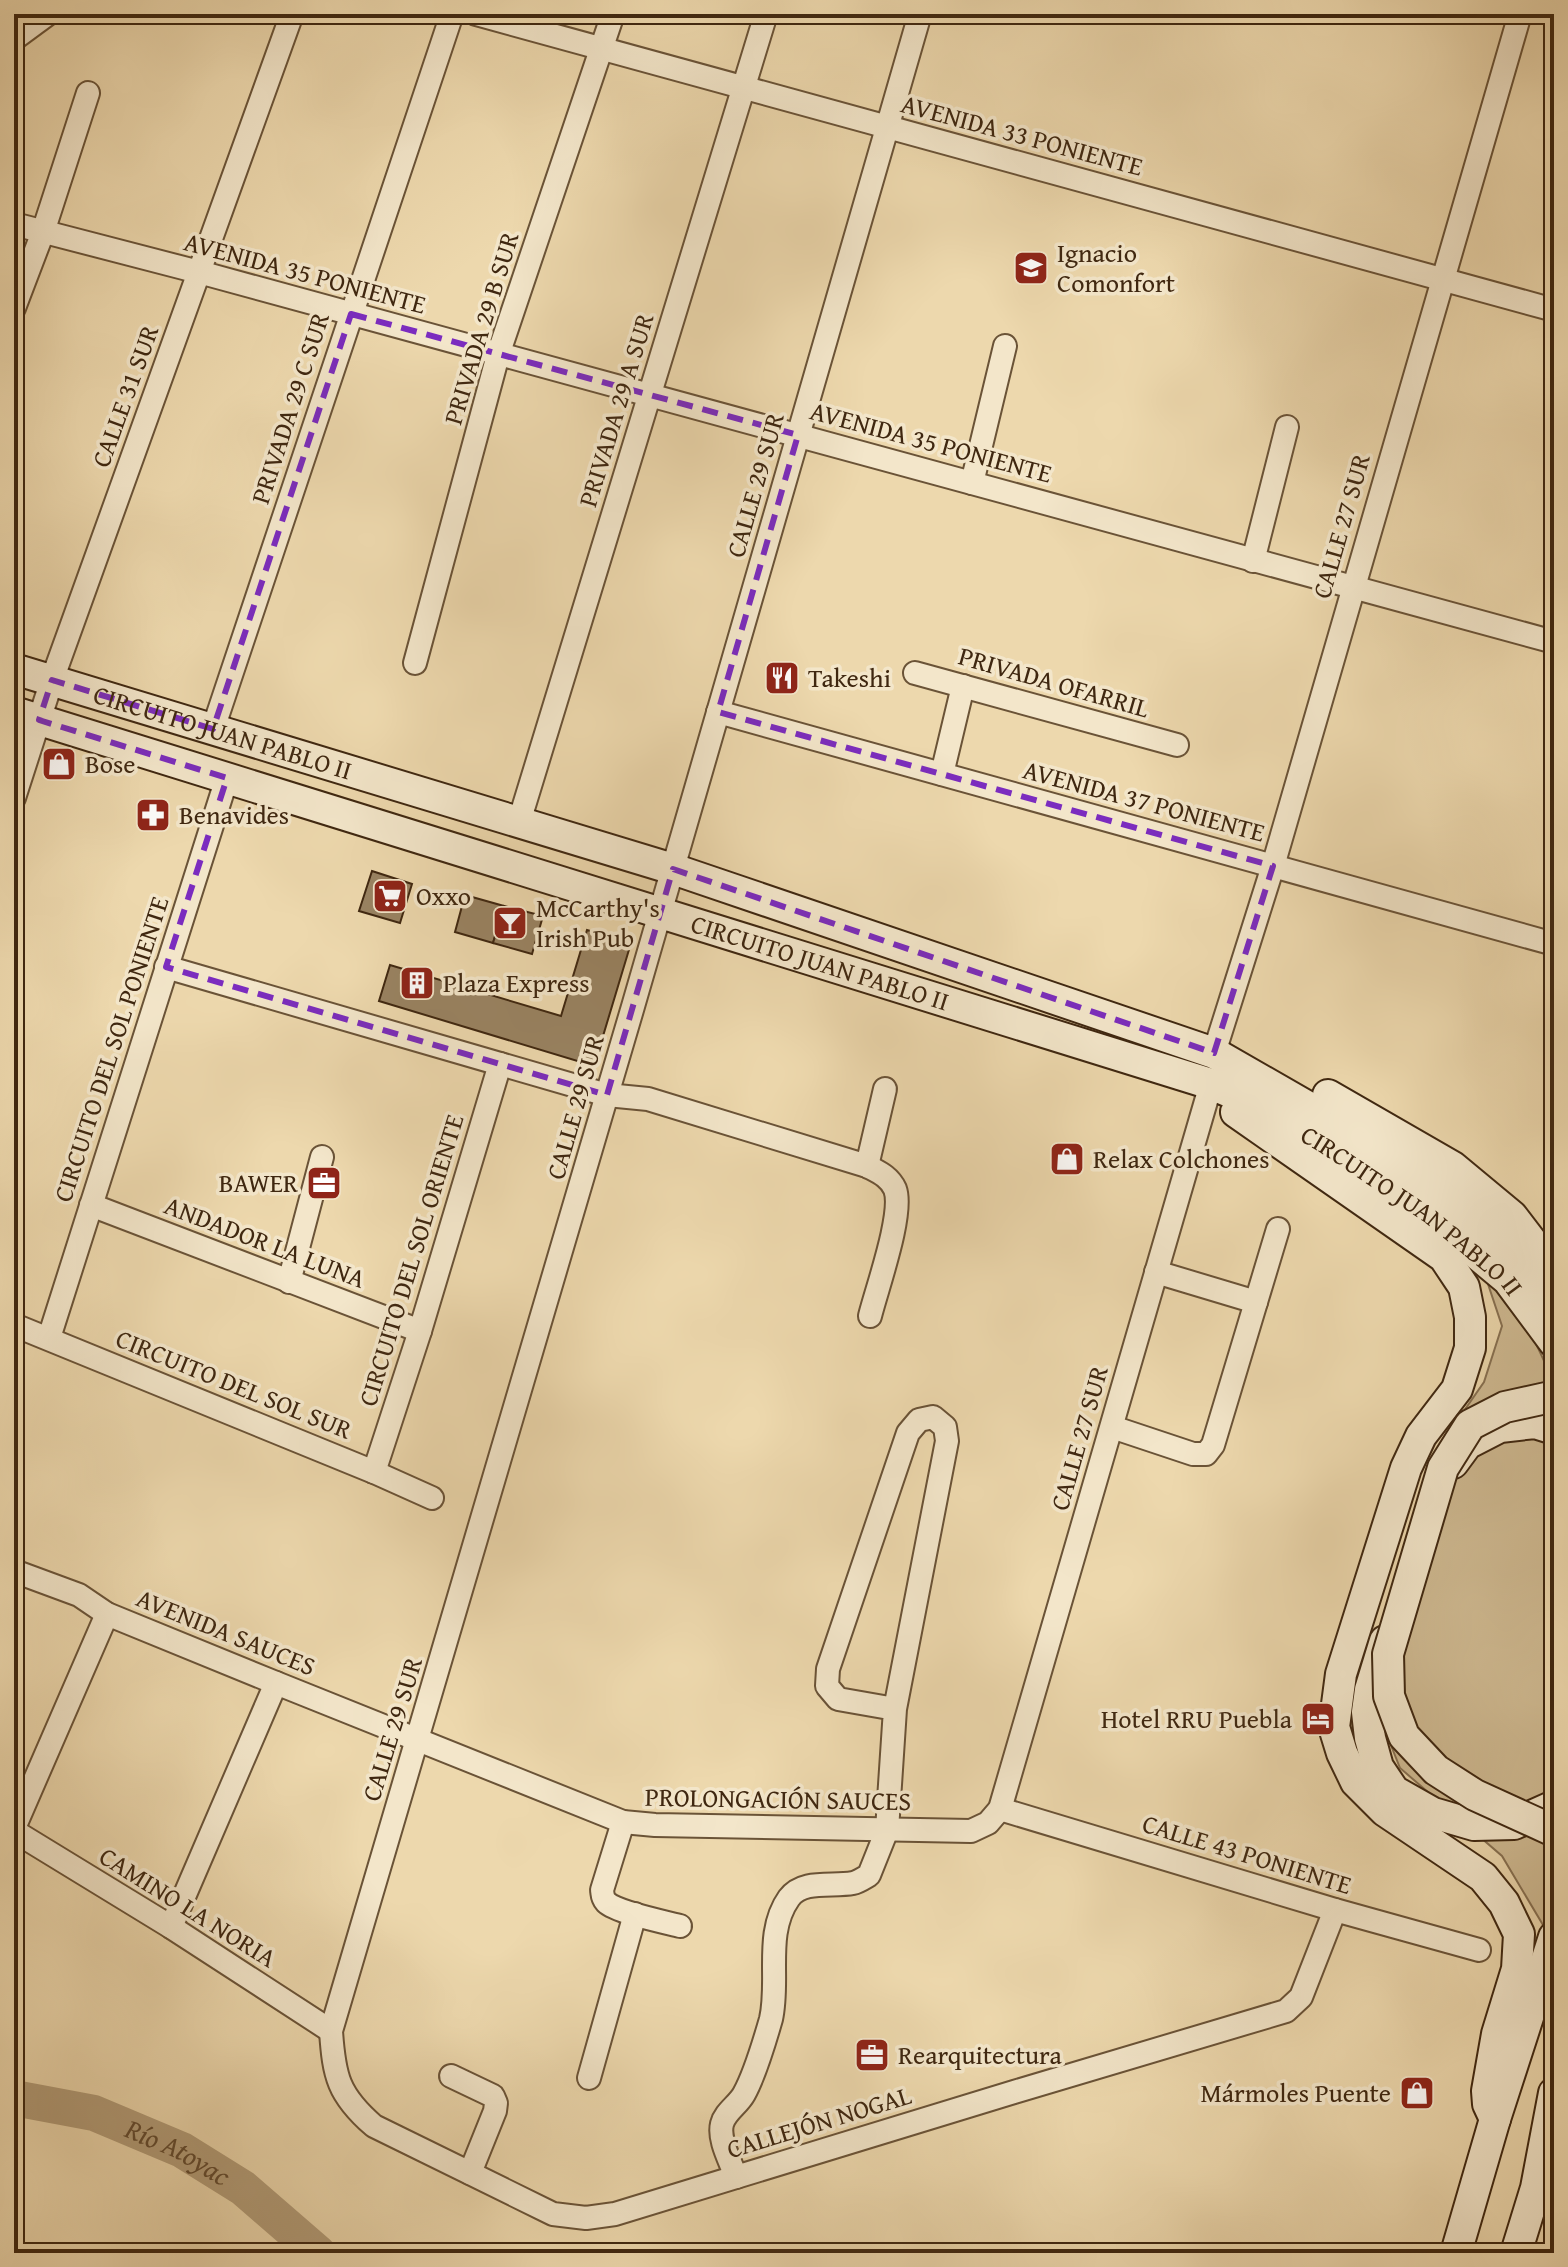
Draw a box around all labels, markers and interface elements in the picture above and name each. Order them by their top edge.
street label: AVENIDA 33 PONIENTE [897,83,1147,186]
street label: AVENIDA 35 PONIENTE [180,221,430,324]
street label: PRIVADA 29 B SUR [433,227,528,429]
place label: Ignacio Comonfort [1057,233,1175,302]
school or university icon: Ignacio Comonfort [1012,249,1050,287]
street label: PRIVADA 29 C SUR [240,307,339,509]
street label: PRIVADA 29 A SUR [568,308,664,512]
street label: CALLE 31 SUR [81,319,168,472]
street label: AVENIDA 35 PONIENTE [806,390,1056,493]
street label: CALLE 29 SUR [715,408,794,562]
street label: CALLE 27 SUR [1301,449,1380,603]
street label: PRIVADA OFARRIL [954,636,1154,727]
place label: Takeshi [808,658,891,697]
restaurant icon: Takeshi [763,659,801,697]
street label: CIRCUITO JUAN PABLO II [89,674,357,789]
place label: Bose [85,744,136,783]
shop icon: Bose [40,745,78,783]
street label: AVENIDA 37 PONIENTE [1019,749,1269,852]
place label: Benavides [179,795,289,834]
pharmacy icon: Benavides [134,796,172,834]
place label: Oxxo [416,876,471,915]
supermarket icon: Oxxo [371,877,409,915]
place label: McCarthy's Irish Pub [536,888,660,957]
street label: CIRCUITO DEL SOL PONIENTE [43,891,178,1207]
bar icon: McCarthy's Irish Pub [491,904,529,942]
street label: CIRCUITO JUAN PABLO II [686,904,954,1020]
place label: Plaza Express [443,963,590,1002]
building icon: Plaza Express [398,964,436,1002]
street label: CALLE 29 SUR [535,1030,614,1184]
street label: CIRCUITO DEL SOL ORIENTE [348,1109,474,1411]
street label: CIRCUITO JUAN PABLO II [1294,1115,1533,1304]
place label: Relax Colchones [1093,1139,1270,1178]
shop icon: Relax Colchones [1048,1140,1086,1178]
place label: BAWER [219,1163,298,1202]
office icon: BAWER [305,1164,343,1202]
street label: ANDADOR LA LUNA [159,1185,372,1298]
street label: CIRCUITO DEL SOL SUR [110,1318,358,1449]
street label: CALLE 27 SUR [1039,1361,1118,1515]
street label: AVENIDA SAUCES [131,1578,322,1685]
street label: CALLE 29 SUR [351,1652,432,1806]
place label: Hotel RRU Puebla [1101,1699,1293,1738]
hotel icon: Hotel RRU Puebla [1299,1700,1337,1738]
street label: PROLONGACIÓN SAUCES [645,1777,911,1820]
street label: CALLE 43 PONIENTE [1138,1803,1357,1904]
street label: CAMINO LA NORIA [92,1836,285,1977]
place label: Rearquitectura [898,2035,1062,2074]
office icon: Rearquitectura [853,2036,891,2074]
place label: Mármoles Puente [1200,2073,1391,2112]
shop icon: Mármoles Puente [1398,2074,1436,2112]
street label: CALLEJÓN NOGAL [722,2075,916,2168]
water label: Río Atoyac [118,2107,239,2196]

